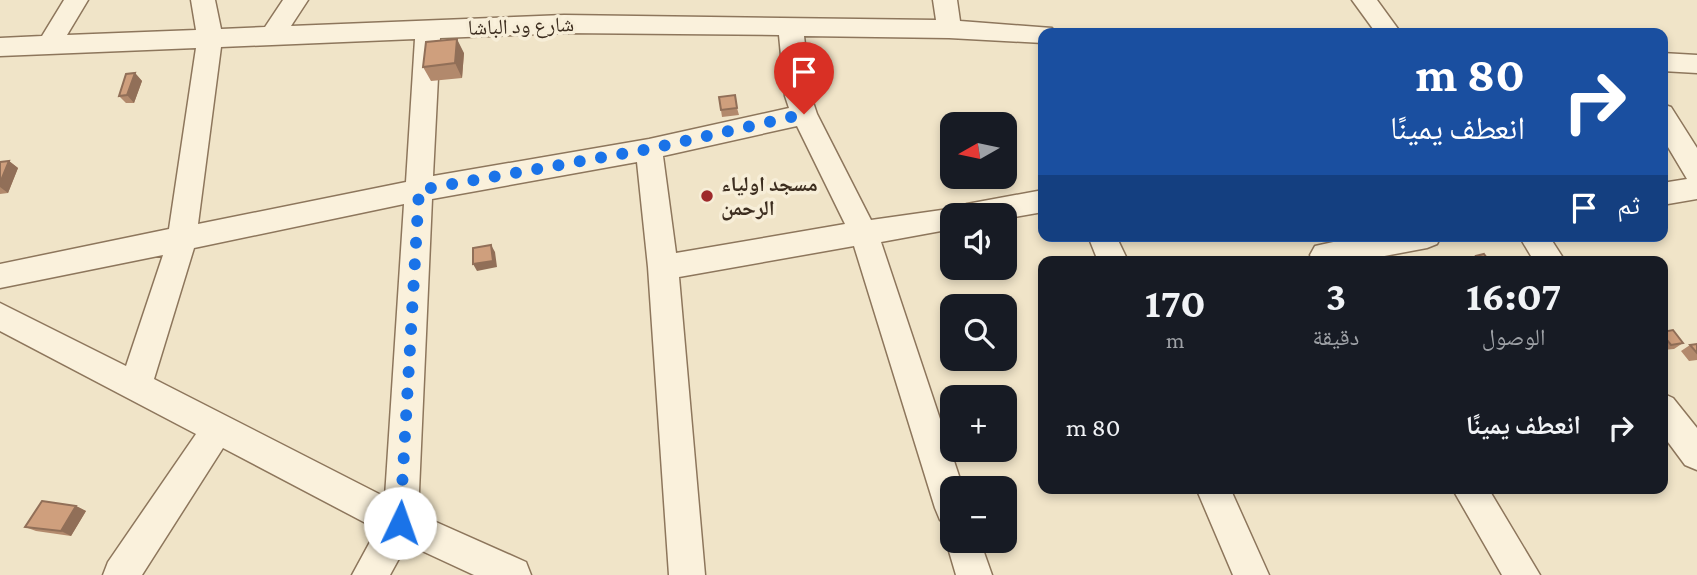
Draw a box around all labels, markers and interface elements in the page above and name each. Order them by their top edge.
street label: شارع ود الباشا [467,12,575,41]
pin [774,42,834,114]
text: 80 m [1416,47,1525,102]
icon: arrive [785,53,823,91]
icon: right [1549,56,1640,147]
text: انعطف يمينًا [1390,110,1525,146]
north arrow [940,112,1017,189]
map controls [940,112,1017,553]
place label: مسجد اولياء الرحمن [721,172,818,221]
marker: مسجد اولياء الرحمن [699,188,715,204]
icon: arrive [1565,189,1603,227]
text: ثم [1617,191,1640,220]
button: sound [940,203,1017,280]
text: 3 [1326,272,1346,319]
text: 16:07 [1466,272,1561,319]
text: 170 [1145,279,1206,326]
button: search [940,294,1017,371]
text: دقيقة [1313,324,1359,350]
text: الوصول [1482,324,1545,350]
text: m [1166,327,1185,353]
button: + [940,385,1017,462]
icon: right [1602,409,1640,447]
text: انعطف يمينًا [1466,411,1581,440]
text: 80 m [1066,413,1120,442]
button: − [940,476,1017,553]
position arrow [363,486,437,560]

